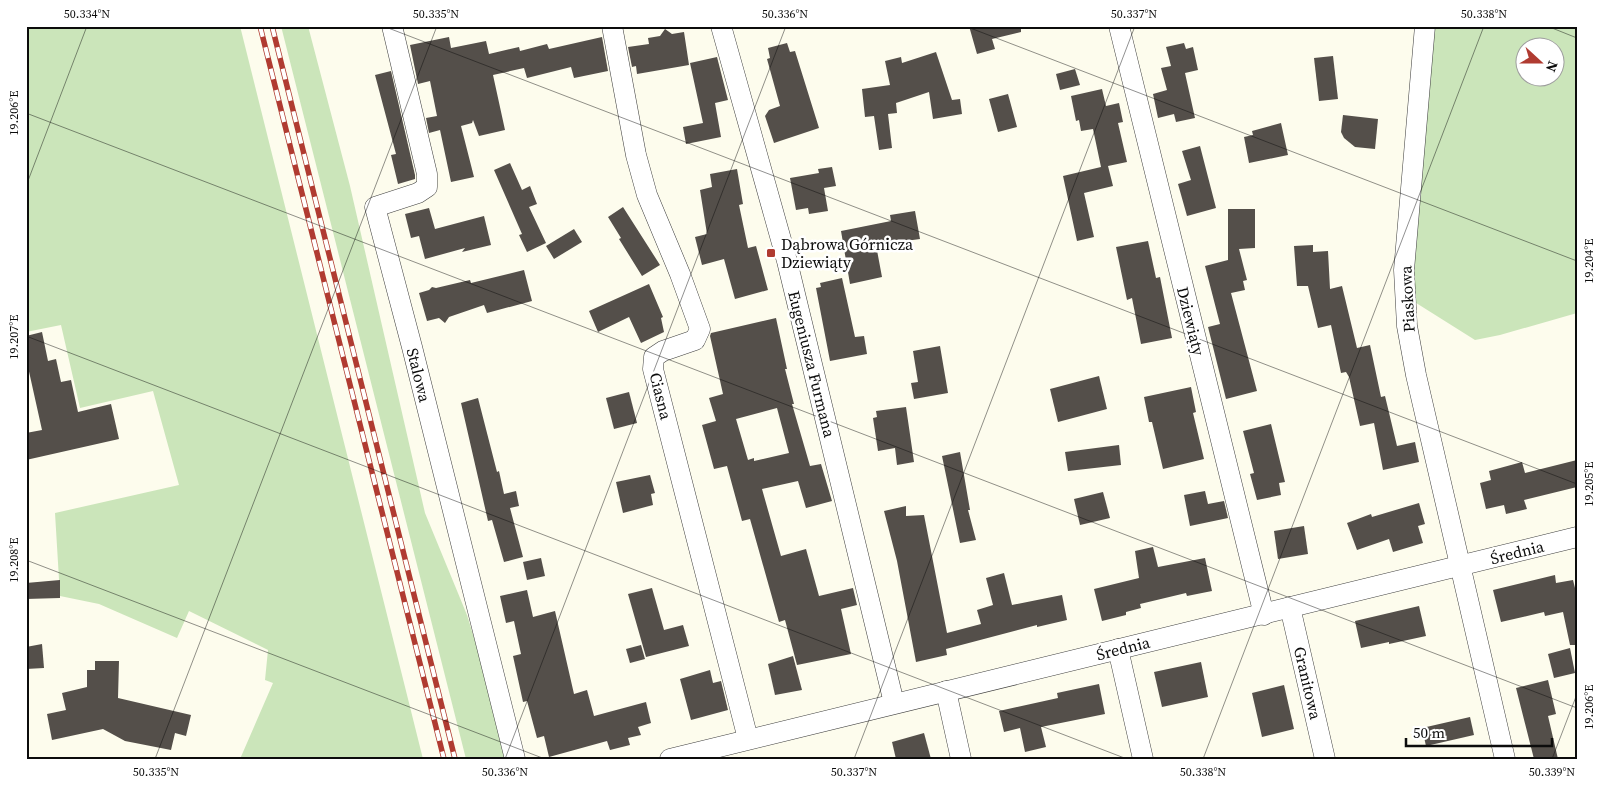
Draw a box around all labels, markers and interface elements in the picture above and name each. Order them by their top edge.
text: 50.334°N [64,6,110,22]
text: 50.335°N [413,6,459,22]
text: 50.336°N [762,6,808,22]
text: 50.337°N [1111,6,1157,22]
text: 50.338°N [1461,6,1507,22]
north arrow [1516,38,1566,88]
text: N [1541,58,1563,75]
text: 19.206°E [6,91,22,135]
place label: Dąbrowa Górnicza Dziewiąty [781,233,914,273]
text: 19.204°E [1581,239,1597,283]
marker: Dąbrowa Górnicza Dziewiąty [765,247,777,259]
street label: Piaskowa [1394,264,1420,333]
street label: Dziewiąty [1172,284,1210,358]
street label: Eugeniusza Furmana [783,288,841,440]
text: 19.207°E [6,315,22,359]
street label: Stalowa [402,346,437,405]
street label: Ciasna [645,370,678,423]
text: 19.205°E [1581,462,1597,506]
street label: Średnia [1488,535,1547,569]
text: 19.208°E [6,538,22,582]
street label: Średnia [1094,631,1153,665]
street label: Granitowa [1289,644,1327,722]
text: 19.206°E [1581,685,1597,729]
scale bar [1406,715,1552,747]
text: 50 m [1413,722,1445,743]
text: 50.335°N [133,764,179,780]
text: 50.336°N [482,764,528,780]
text: 50.337°N [831,764,877,780]
text: 50.338°N [1180,764,1226,780]
text: 50.339°N [1529,764,1575,780]

